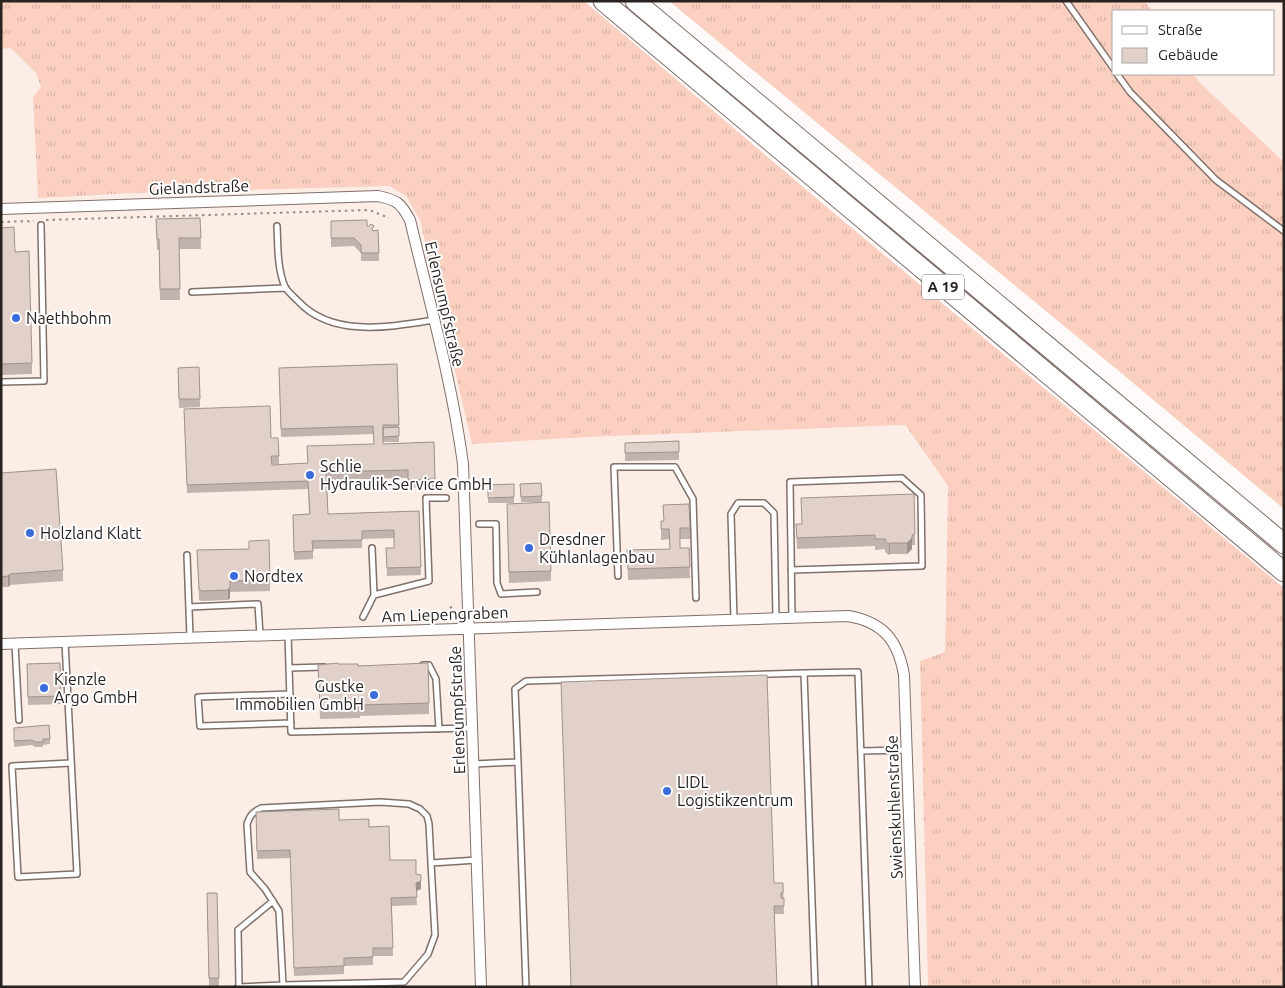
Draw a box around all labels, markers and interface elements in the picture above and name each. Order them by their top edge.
legend [1112,10,1275,75]
text: Straße [1158,21,1202,38]
text: Gebäude [1158,46,1218,63]
street label: Gielandstraße [149,176,249,198]
street label: Erlensumpfstraße [422,239,468,369]
road number: A 19 [922,274,964,300]
place label: Naethbohm [26,309,112,327]
marker: Naethbohm [10,312,22,324]
place label: Schlie Hydraulik-Service GmbH [320,457,492,493]
marker: Schlie Hydraulik-Service GmbH [304,469,316,481]
place label: Holzland Klatt [40,524,142,542]
marker: Holzland Klatt [24,527,36,539]
place label: Dresdner Kühlanlagenbau [539,530,655,566]
marker: Dresdner Kühlanlagenbau [523,542,535,554]
place label: Nordtex [244,567,303,585]
marker: Nordtex [228,570,240,582]
street label: Am Liepengraben [381,603,509,625]
street label: Erlensumpfstraße [446,645,468,775]
place label: Kienzle Argo GmbH [54,670,138,706]
place label: Gustke Immobilien GmbH [235,677,364,713]
marker: Kienzle Argo GmbH [38,682,50,694]
marker: Gustke Immobilien GmbH [368,689,380,701]
street label: Swienskuhlenstraße [882,735,906,879]
place label: LIDL Logistikzentrum [677,773,793,809]
marker: LIDL Logistikzentrum [661,785,673,797]

